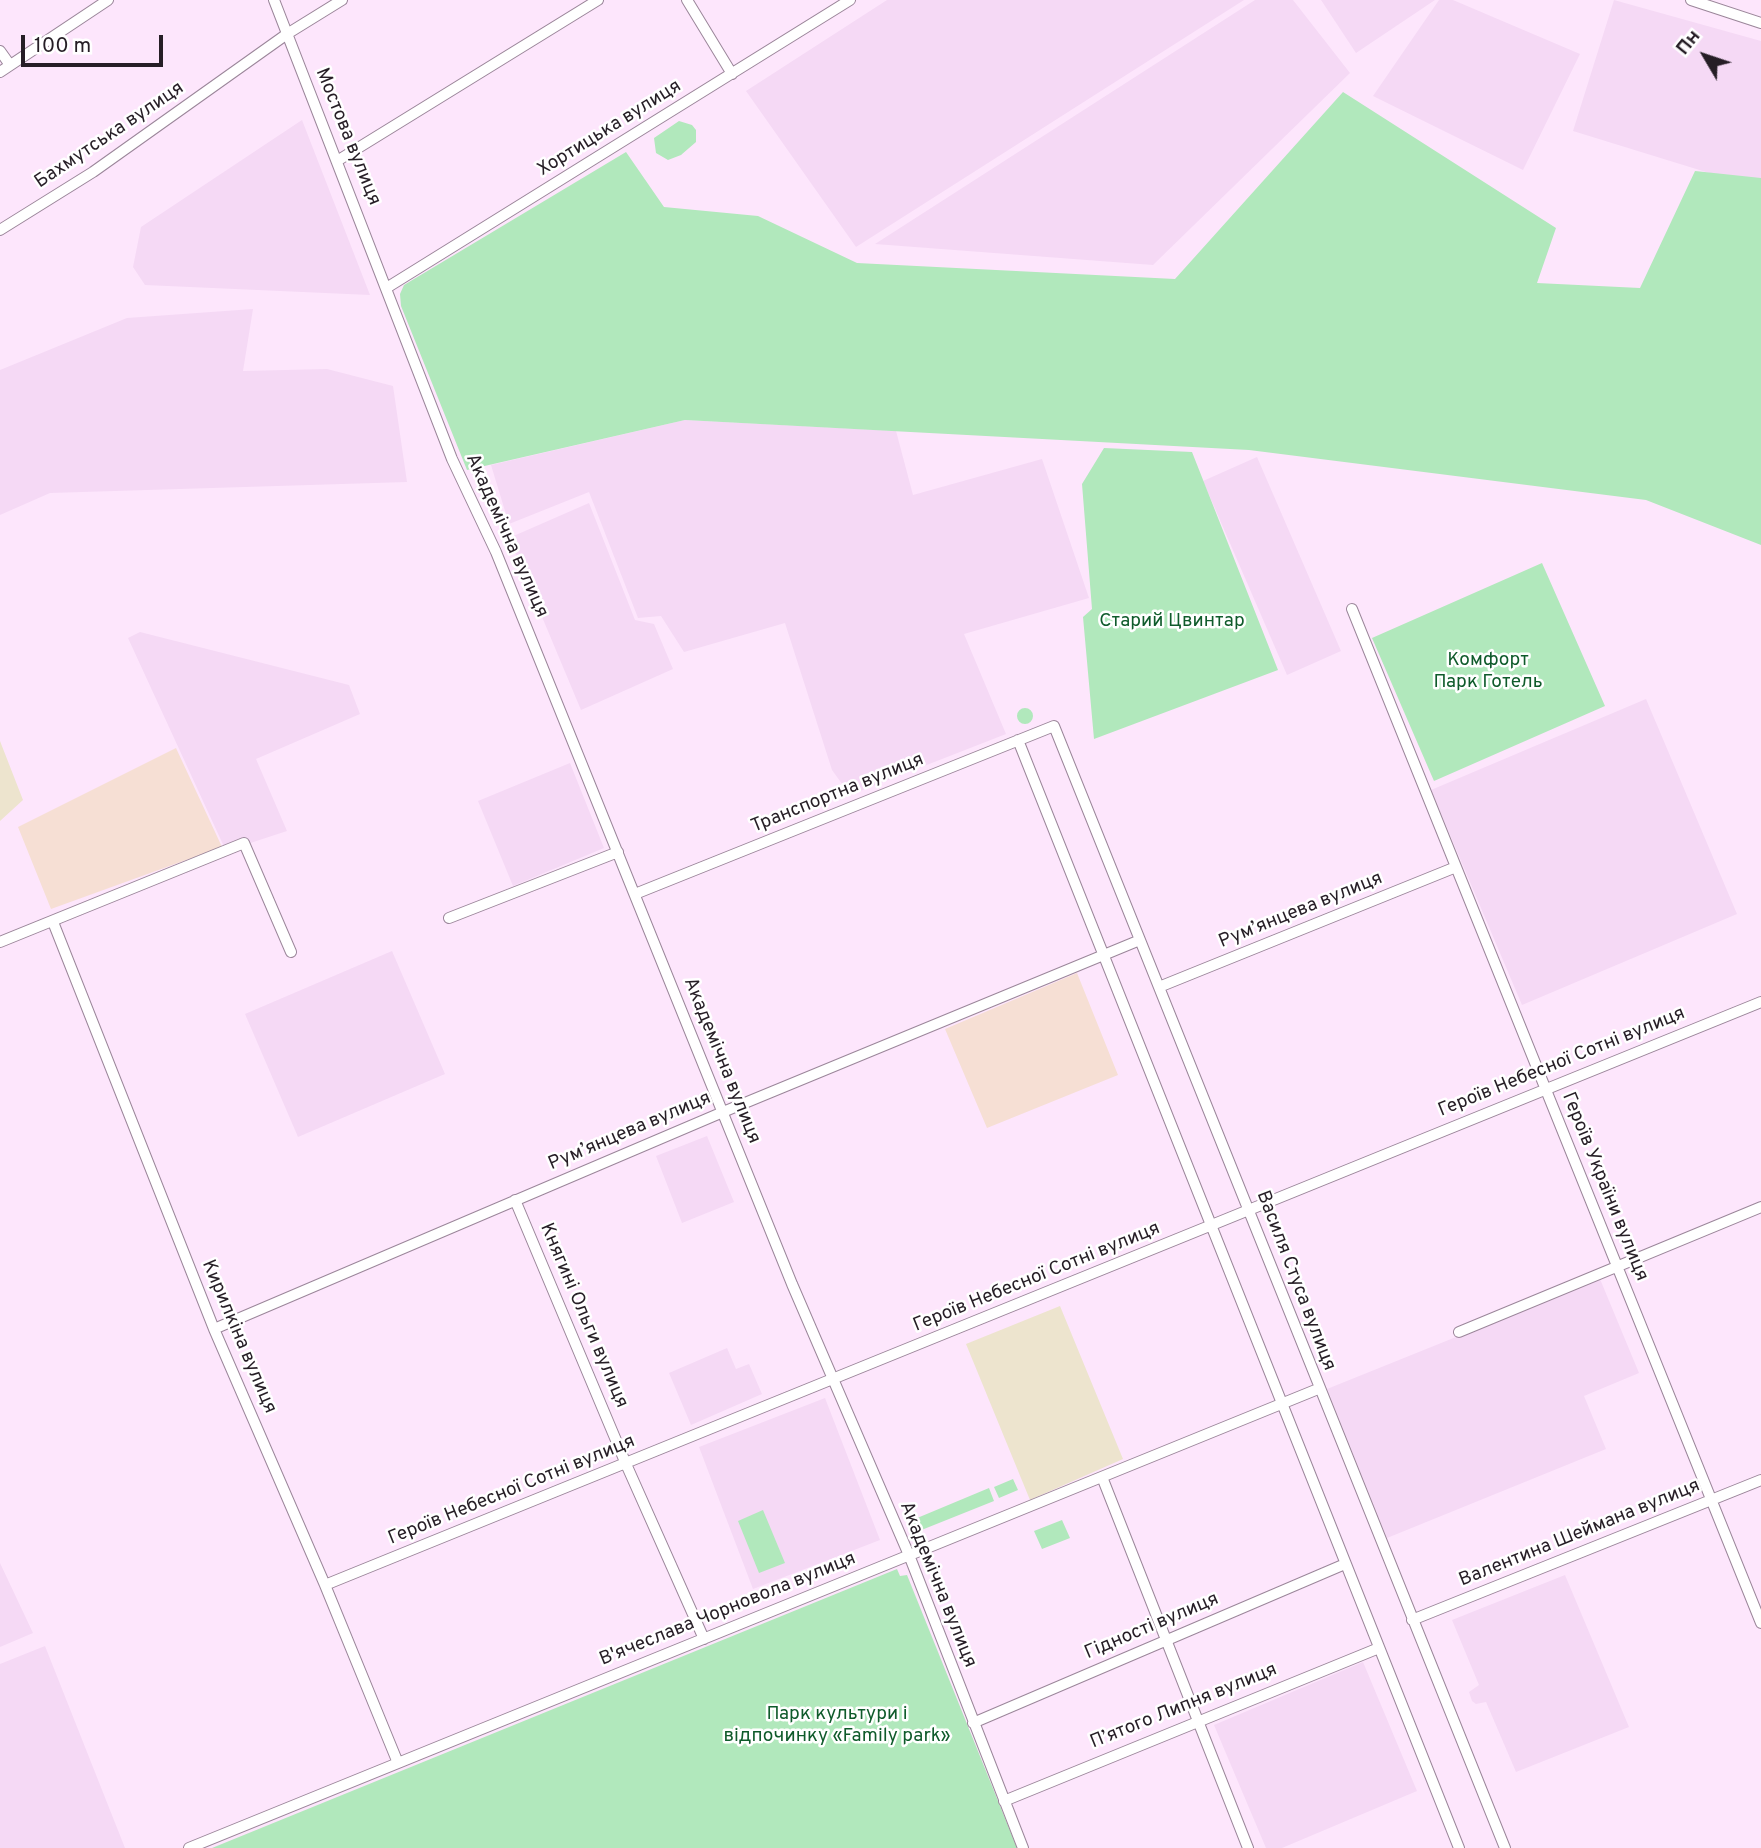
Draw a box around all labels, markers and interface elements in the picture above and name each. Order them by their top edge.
scale bar [24,21,166,65]
north arrow [1670,21,1740,91]
text: Пн [1671,25,1706,60]
text: 100 m [34,33,91,60]
street label: Мостова вулиця [309,65,385,209]
street label: Хортицька вулиця [534,76,686,182]
street label: Бахмутська вулиця [31,78,189,194]
street label: Академічна вулиця [460,451,552,621]
park label: Старий Цвинтар [1099,611,1245,633]
park label: Комфорт Парк Готель [1433,650,1543,694]
street label: Транспортна вулиця [748,749,928,839]
street label: Рум’янцева вулиця [1216,868,1386,954]
street label: Академічна вулиця [677,975,765,1147]
street label: Героїв Небесної Сотні вулиця [1435,1003,1689,1123]
street label: Рум’янцева вулиця [545,1087,715,1177]
street label: Героїв України вулиця [1556,1089,1652,1285]
street label: Василя Стуса вулиця [1250,1188,1340,1374]
street label: Героїв Небесної Сотні вулиця [910,1218,1164,1338]
street label: Княгині Ольги вулиця [534,1220,632,1412]
street label: Кирилкіна вулиця [195,1257,281,1417]
street label: Героїв Небесної Сотні вулиця [385,1431,639,1551]
street label: Валентина Шеймана вулиця [1456,1475,1704,1593]
street label: Академічна вулиця [893,1499,981,1671]
street label: В'ячеслава Чорновола вулиця [596,1548,860,1672]
street label: Гідності вулиця [1081,1588,1223,1666]
street label: П’ятого Липня вулиця [1087,1659,1281,1755]
park label: Парк культури і відпочинку «Family park» [723,1704,951,1748]

